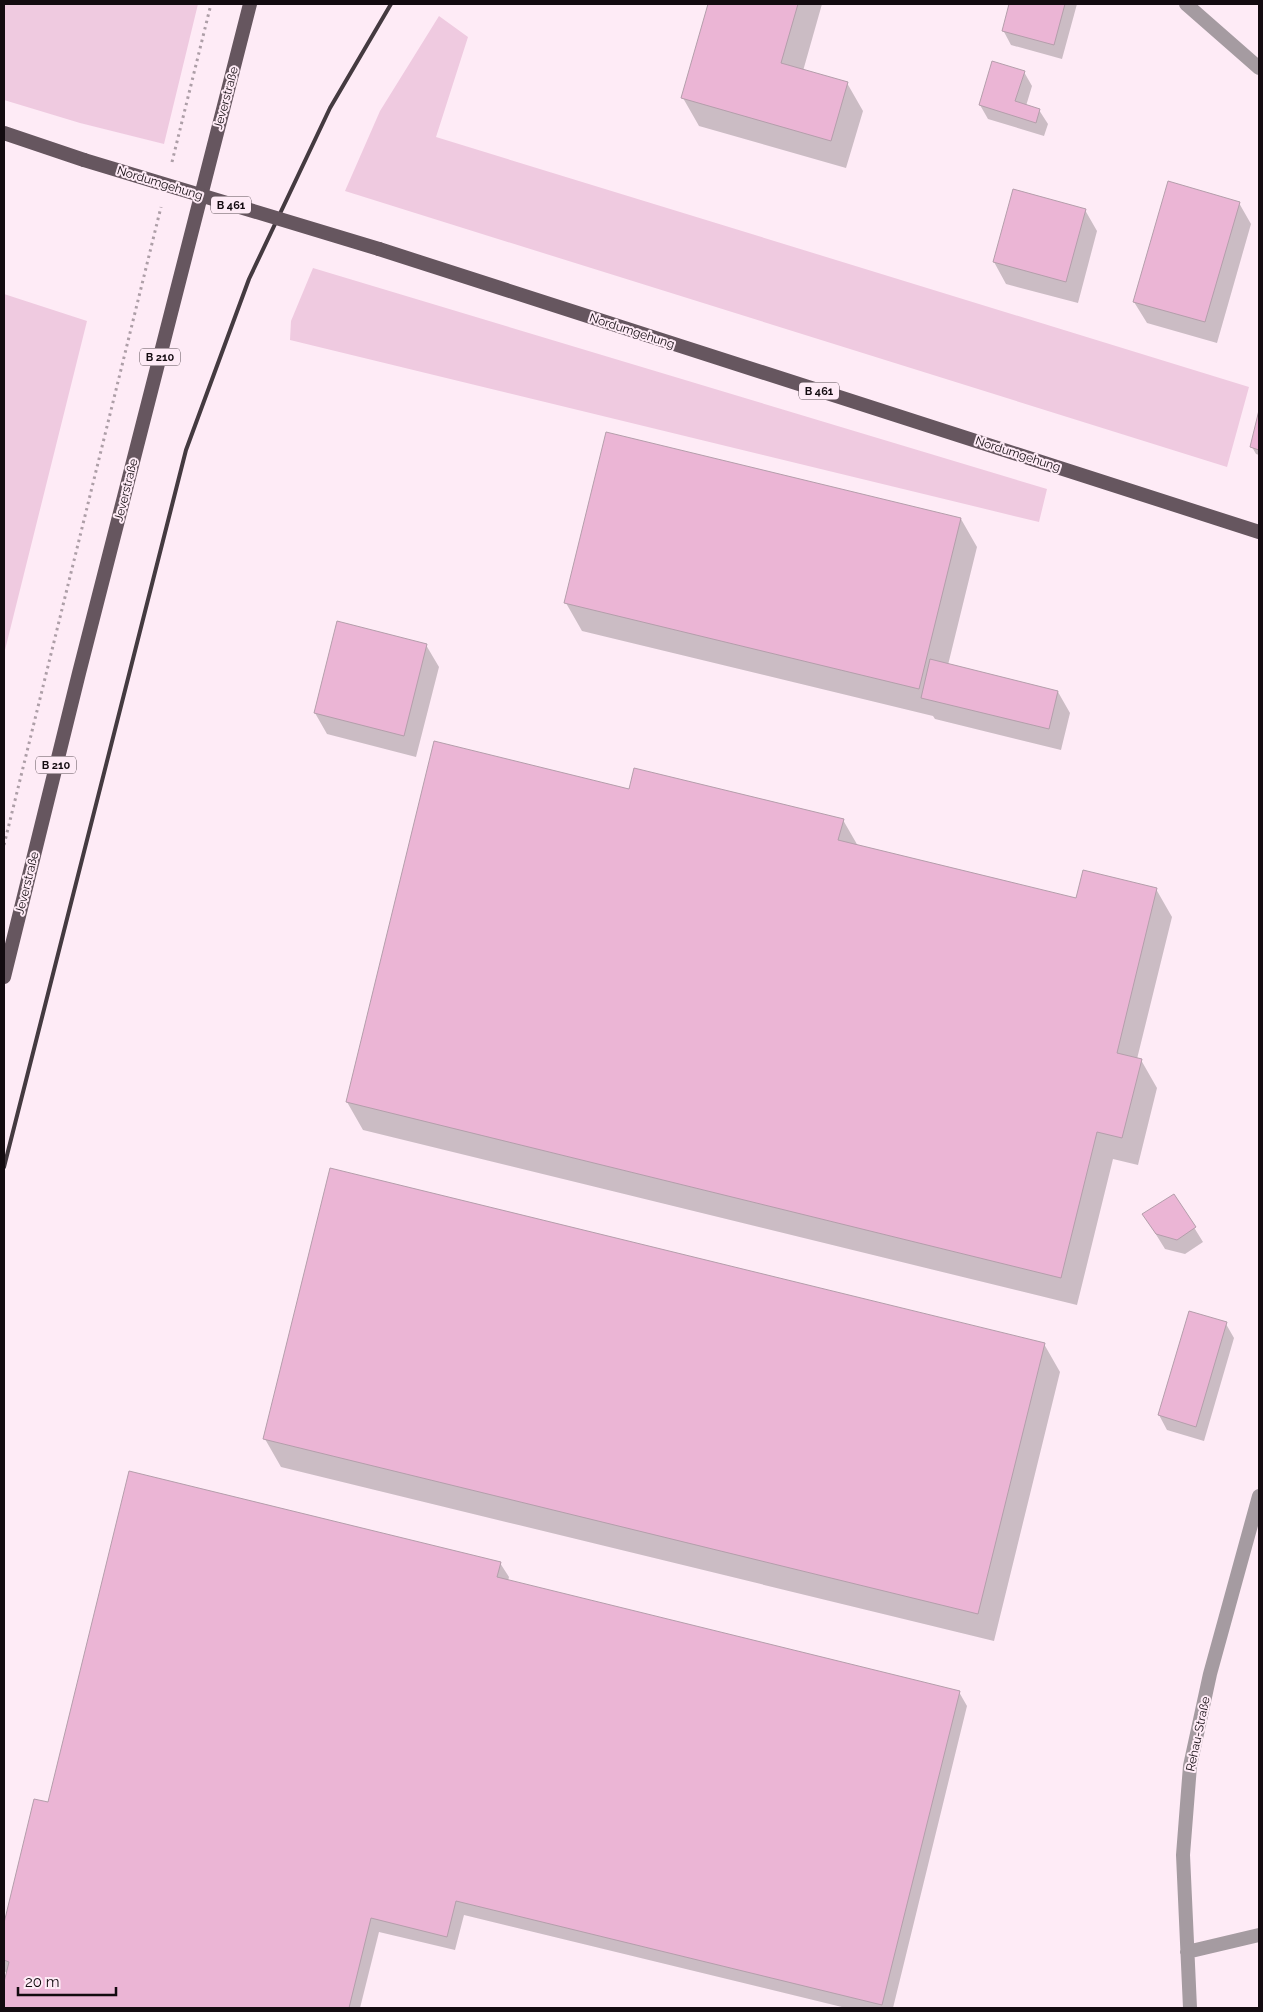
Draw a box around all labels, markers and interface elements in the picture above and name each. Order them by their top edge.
street label: Jeverstraße [211,65,241,131]
street label: Nordumgehung [115,163,205,203]
road number: B 461 [211,196,251,214]
street label: Nordumgehung [588,311,676,351]
road number: B 210 [140,348,180,366]
road number: B 461 [799,382,839,400]
street label: Nordumgehung [974,434,1062,474]
street label: Jeverstraße [111,457,141,523]
road number: B 210 [36,756,76,774]
street label: Jeverstraße [12,850,42,916]
street label: Rehau-Straße [1183,1695,1213,1773]
scale bar [18,1964,115,1996]
text: 20 m [25,1973,60,1991]

